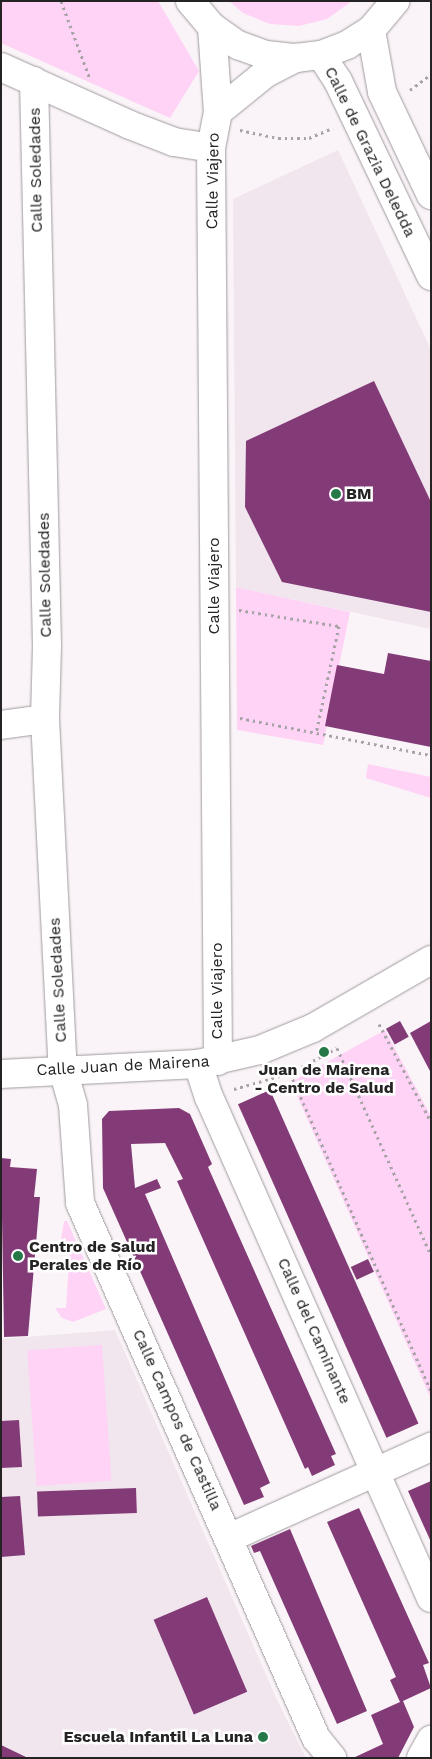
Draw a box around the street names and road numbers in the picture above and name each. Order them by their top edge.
street label: Calle de Grazia Deledda [320,64,420,240]
street label: Calle Soledades [25,107,47,233]
street label: Calle Viajero [203,132,223,230]
street label: Calle Soledades [34,512,56,638]
street label: Calle Viajero [204,537,224,635]
street label: Calle Soledades [45,917,71,1043]
street label: Calle Viajero [207,942,227,1040]
street label: Calle Juan de Mairena [36,1052,210,1080]
street label: Calle del Caminante [273,1255,355,1407]
street label: Calle Campos de Castilla [128,1326,226,1514]

